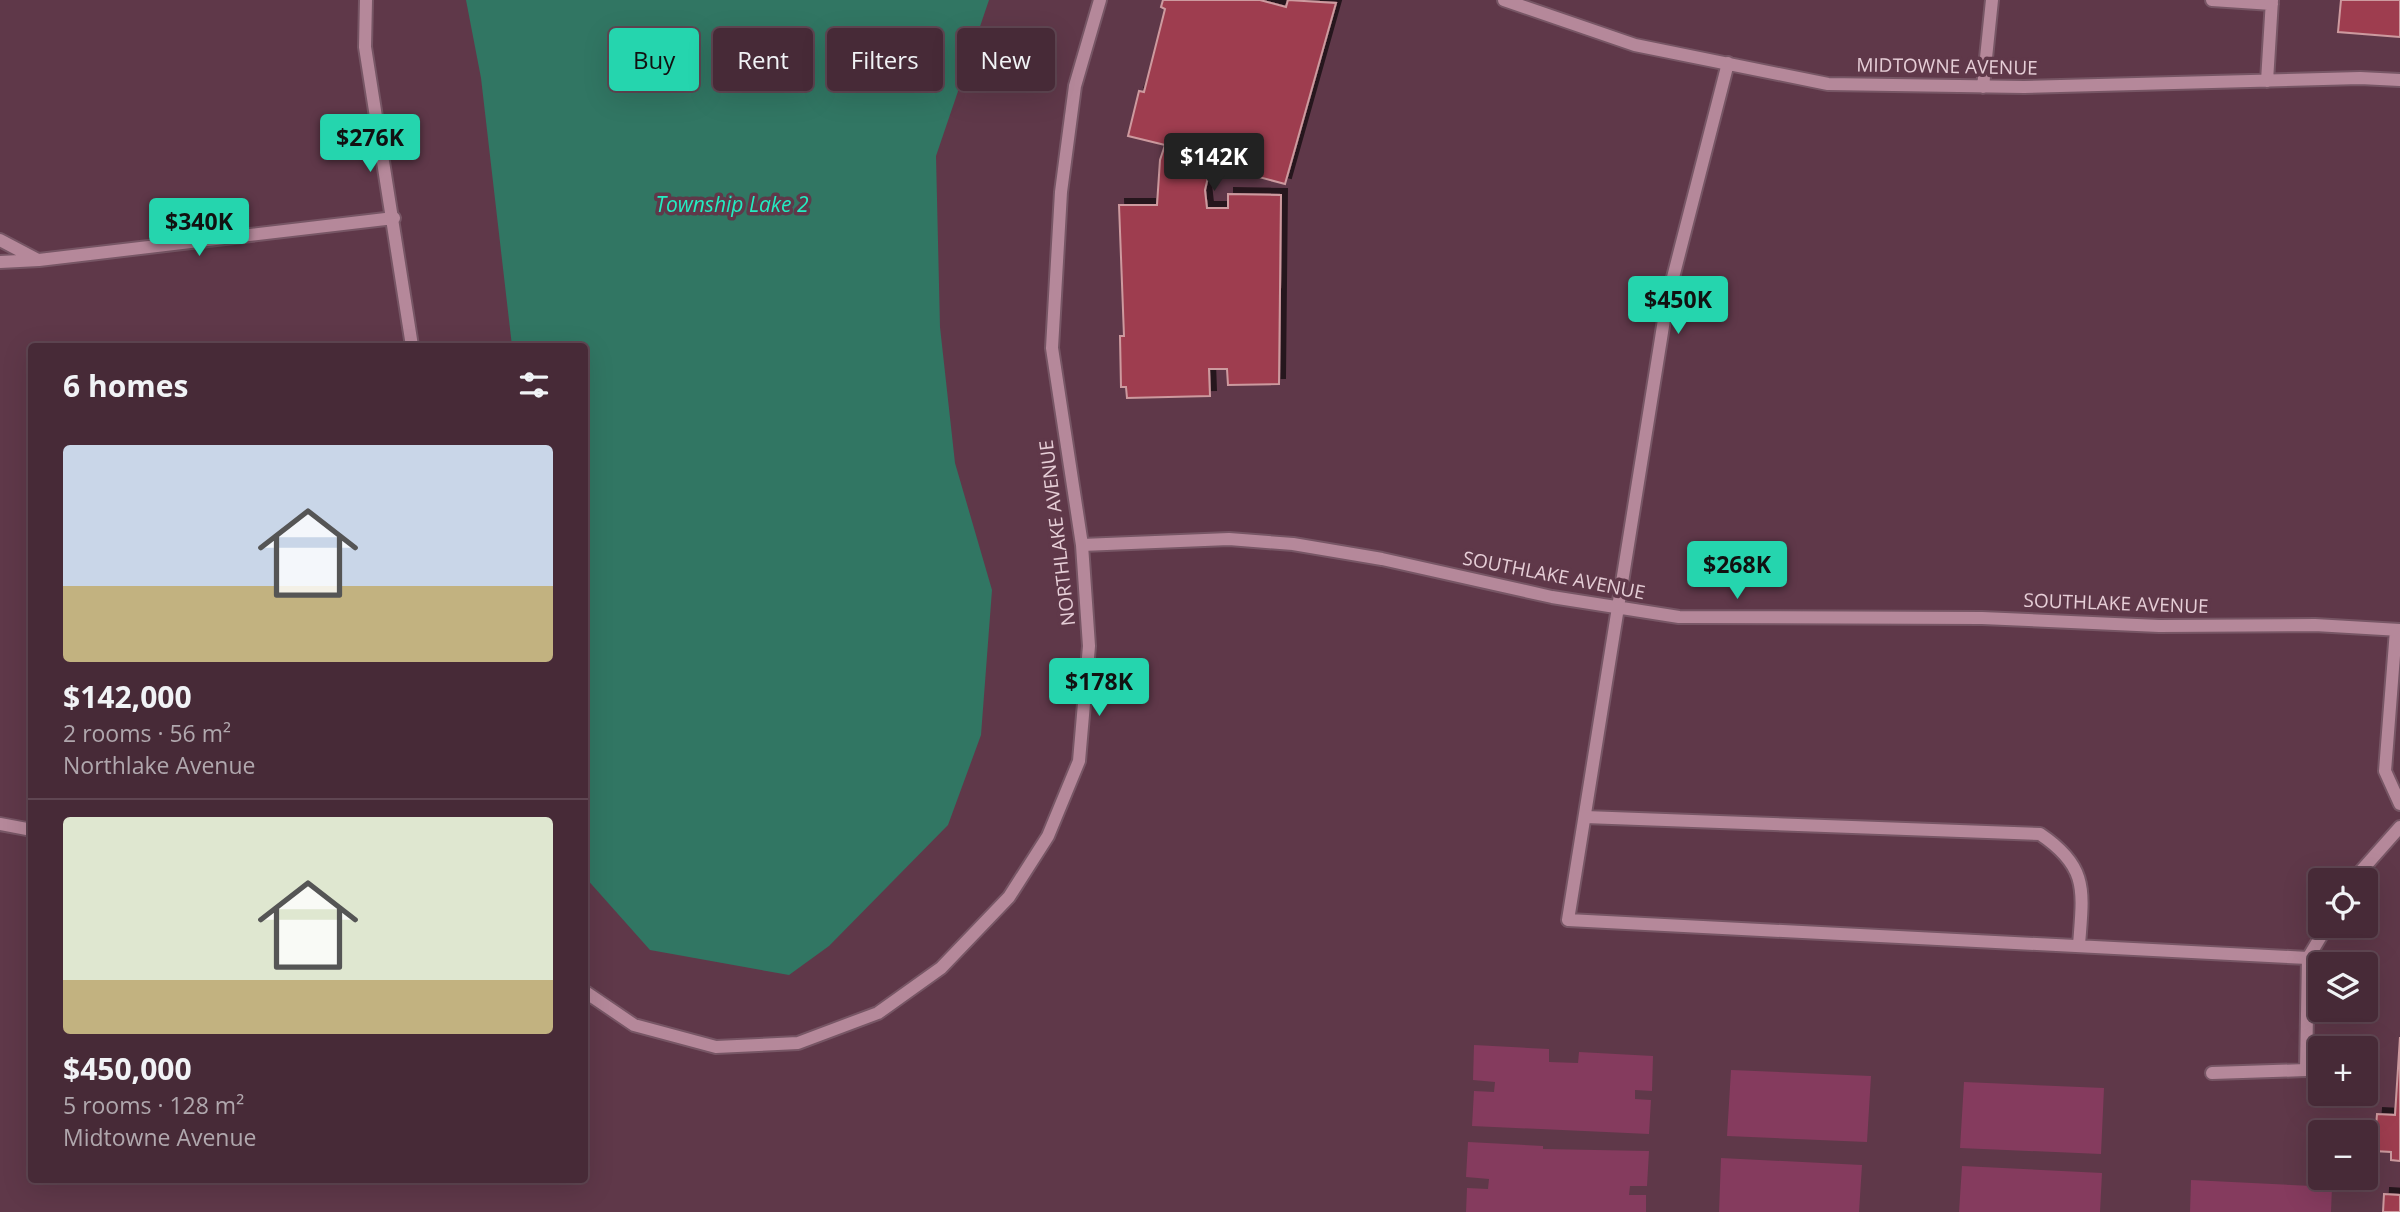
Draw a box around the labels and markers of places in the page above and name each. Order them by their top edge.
pin: $276K [321,114,419,174]
pin: $142K [1165,134,1263,193]
pin: $340K [150,198,248,258]
pin: $450K [1629,276,1727,336]
pin: $268K [1688,542,1786,601]
pin: $178K [1050,658,1148,718]

